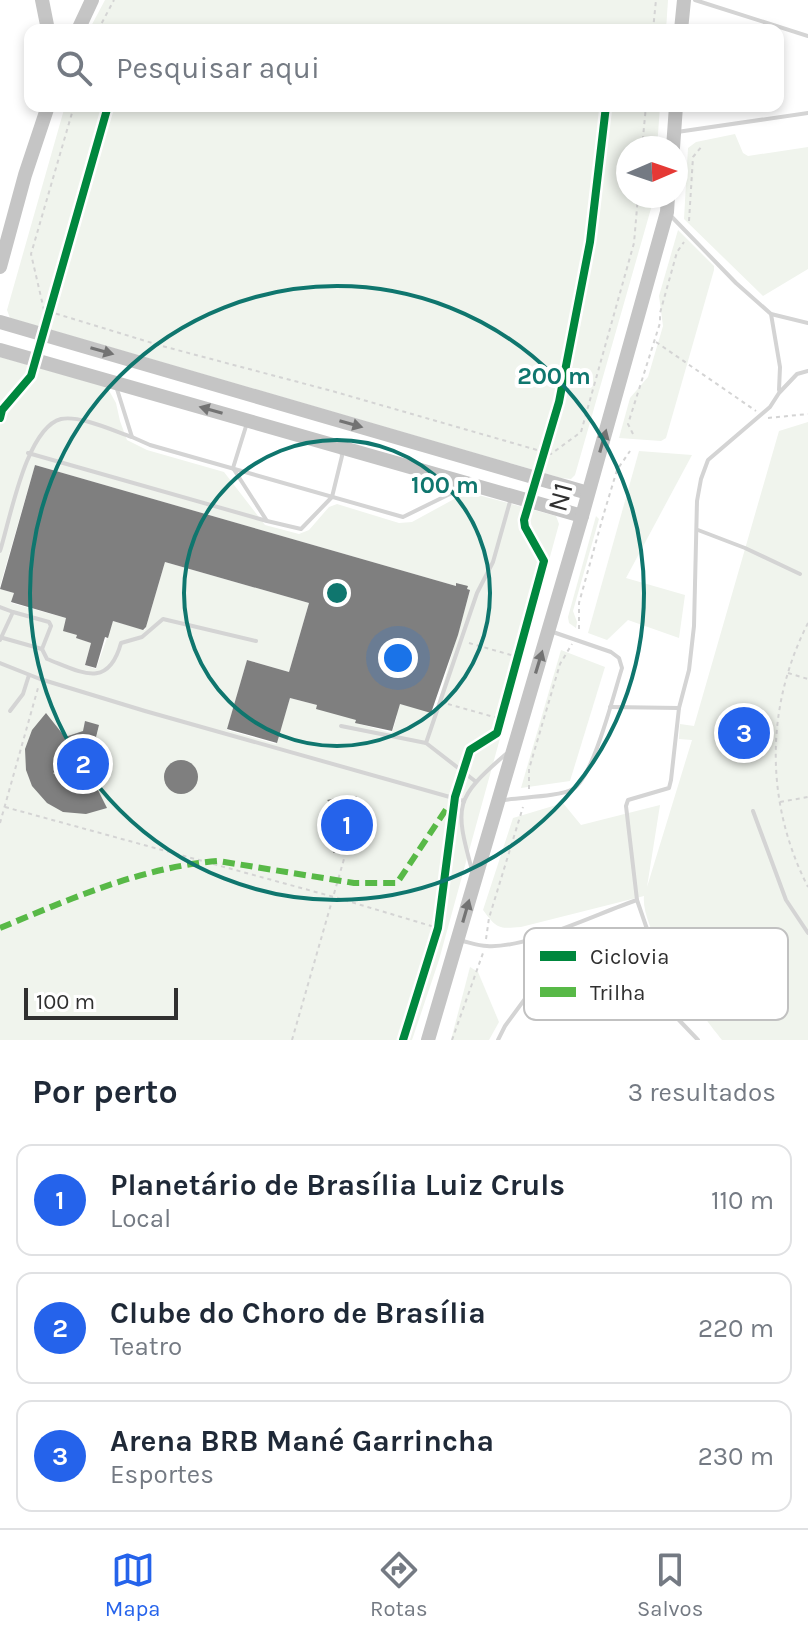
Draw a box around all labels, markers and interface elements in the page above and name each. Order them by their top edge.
search box [24,24,784,112]
icon: search [52,46,96,90]
text: Pesquisar aqui [116,50,320,86]
north arrow [616,136,688,208]
one-way arrow [90,345,114,358]
text: 200 m [517,362,591,390]
one-way arrow [199,403,223,416]
one-way arrow [340,418,364,431]
one-way arrow [597,428,610,452]
text: 100 m [411,471,479,499]
street label: N1 [540,479,580,515]
centre of rings [323,579,351,607]
your location [378,638,418,678]
one-way arrow [533,649,546,673]
pin: 3 [718,703,770,763]
pin: 2 [57,734,109,794]
pin: 1 [321,795,373,855]
one-way arrow [460,899,473,923]
legend [524,928,788,1020]
text: Ciclovia [590,944,669,970]
text: Trilha [590,980,645,1006]
scale bar [24,984,178,1020]
text: 100 m [36,989,95,1015]
text: Por perto [32,1072,178,1112]
text: 3 resultados [628,1077,776,1108]
text: Planetário de Brasília Luiz Cruls [110,1167,565,1203]
text: 1 [55,1185,65,1216]
text: 110 m [711,1185,774,1216]
text: Local [110,1203,171,1234]
text: Clube do Choro de Brasília [110,1295,486,1331]
text: 2 [52,1313,68,1344]
text: 220 m [698,1313,774,1344]
text: Teatro [110,1331,182,1362]
text: Arena BRB Mané Garrincha [110,1423,494,1459]
text: 3 [52,1441,68,1472]
text: 230 m [698,1441,774,1472]
text: Esportes [110,1459,214,1490]
tab: Mapa [105,1548,160,1622]
tab: Rotas [370,1548,427,1622]
tab: Salvos [637,1548,703,1622]

